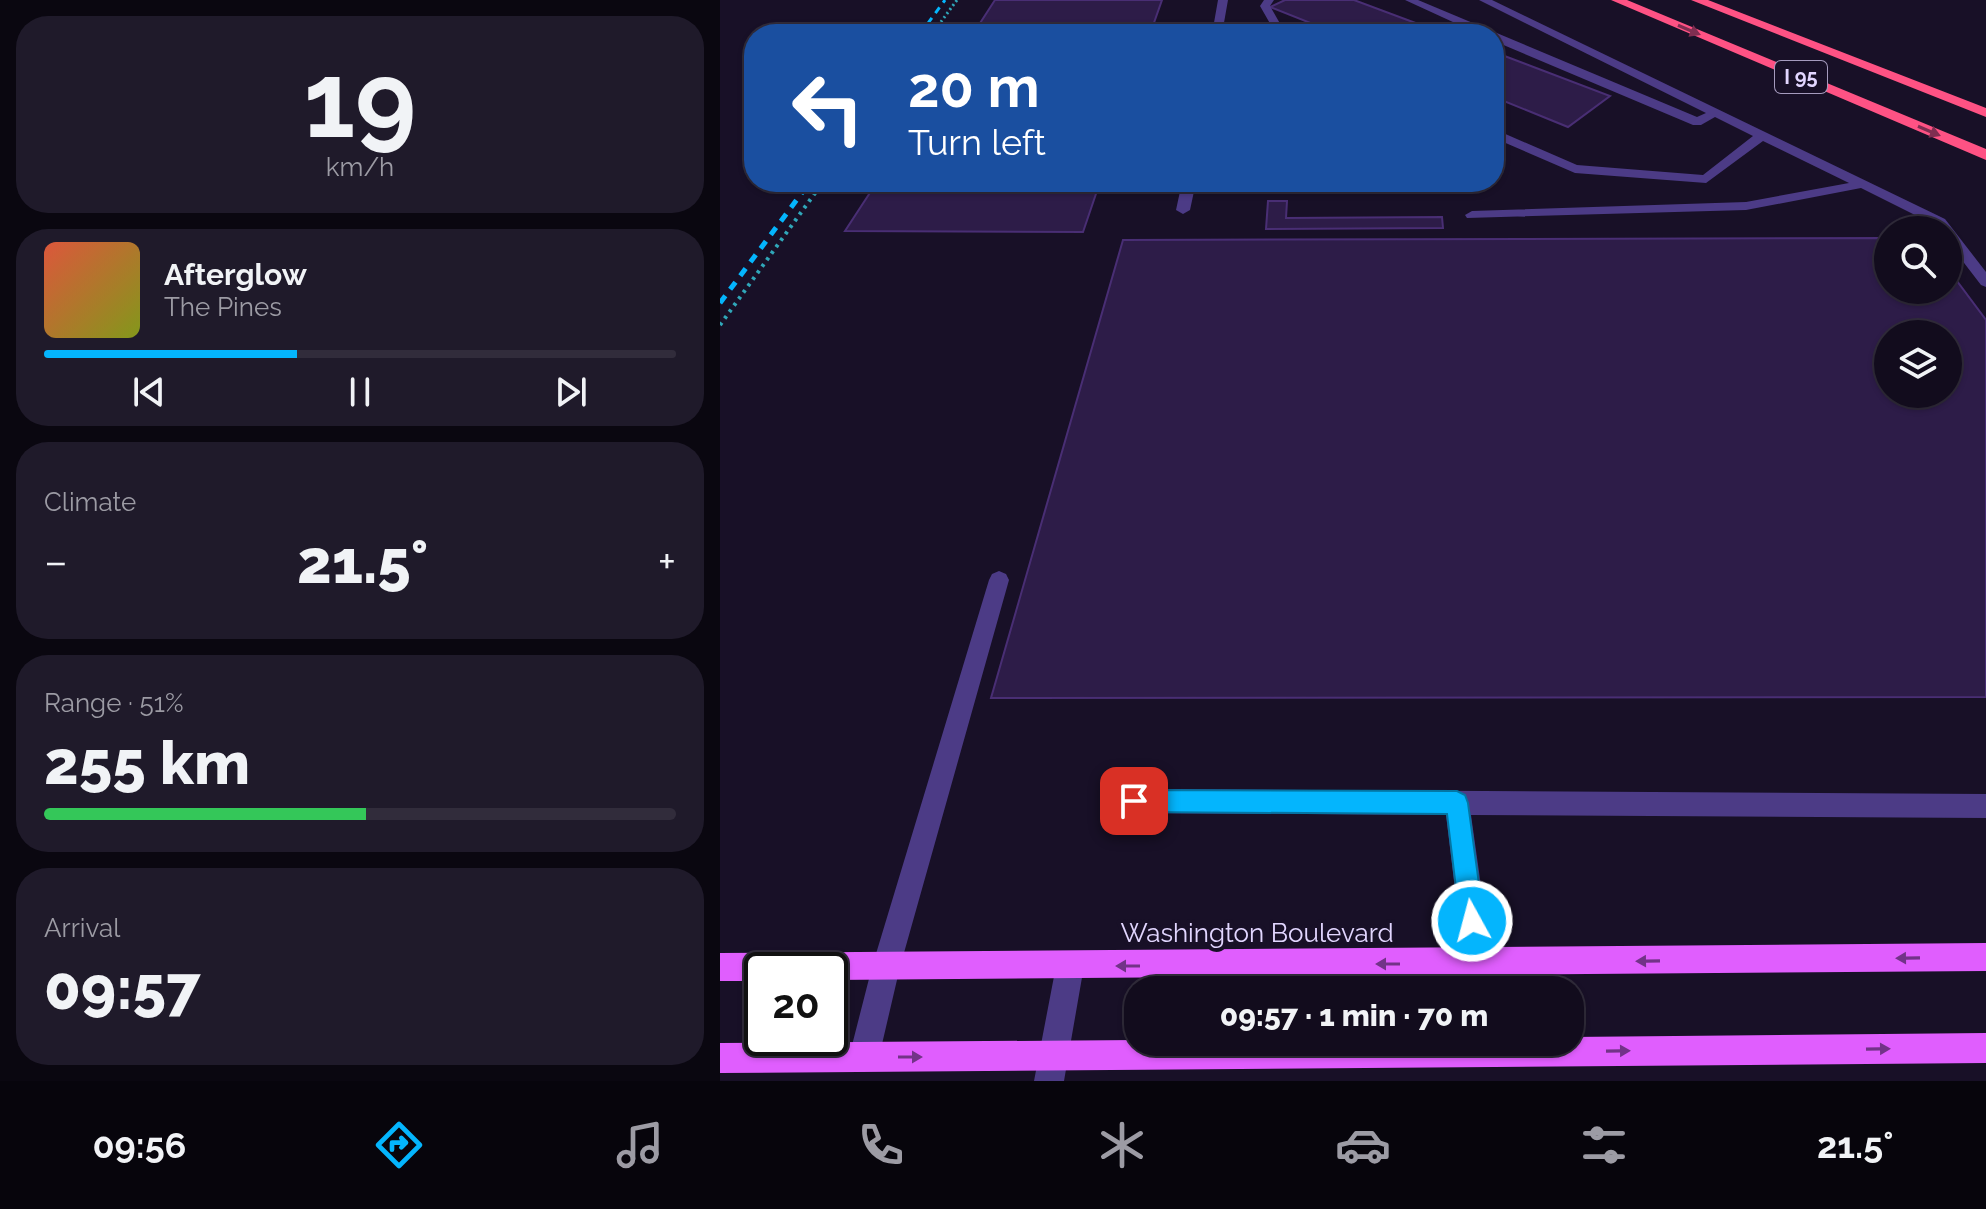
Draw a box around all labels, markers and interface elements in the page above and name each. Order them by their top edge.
one-way arrow [1677,24,1701,37]
text: 19 [304,39,416,161]
text: 20 m [908,54,1040,120]
icon: left [776,56,880,160]
road number: I 95 [1775,61,1827,93]
text: Turn left [908,121,1046,163]
one-way arrow [1917,124,1940,137]
text: km/h [326,152,394,182]
map controls [1874,216,1962,408]
button: search [1874,216,1962,304]
text: Afterglow [164,257,307,292]
text: The Pines [164,292,282,322]
button: layers [1874,320,1962,408]
icon: previous [127,370,171,414]
icon: pause [338,370,382,414]
icon: next [549,370,593,414]
text: Climate [44,487,136,517]
text: 21.5° [297,527,428,597]
text: − [44,536,68,587]
text: + [658,536,676,587]
text: Range · 51% [44,688,183,718]
text: 255 km [44,728,250,798]
pin [1100,767,1168,835]
icon: arrive [1112,779,1156,823]
position arrow [1430,879,1514,963]
text: Arrival [44,913,120,943]
street label: Washington Boulevard [1120,918,1394,948]
speed limit sign: 20 [744,952,848,1056]
one-way arrow [1895,952,1920,964]
text: 09:57 [44,953,201,1023]
one-way arrow [1635,955,1660,968]
one-way arrow [1375,958,1400,970]
one-way arrow [1115,960,1140,972]
text: 09:57 · 1 min · 70 m [1220,998,1488,1033]
one-way arrow [1866,1042,1891,1055]
one-way arrow [1606,1045,1631,1057]
one-way arrow [898,1051,923,1063]
icon: directions [371,1117,427,1173]
icon: music [612,1117,668,1173]
icon: phone [853,1117,909,1173]
icon: climate [1094,1117,1150,1173]
icon: car [1335,1117,1391,1173]
icon: filters [1576,1117,1632,1173]
text: 09:56 [92,1124,186,1166]
text: 21.5° [1817,1124,1893,1166]

